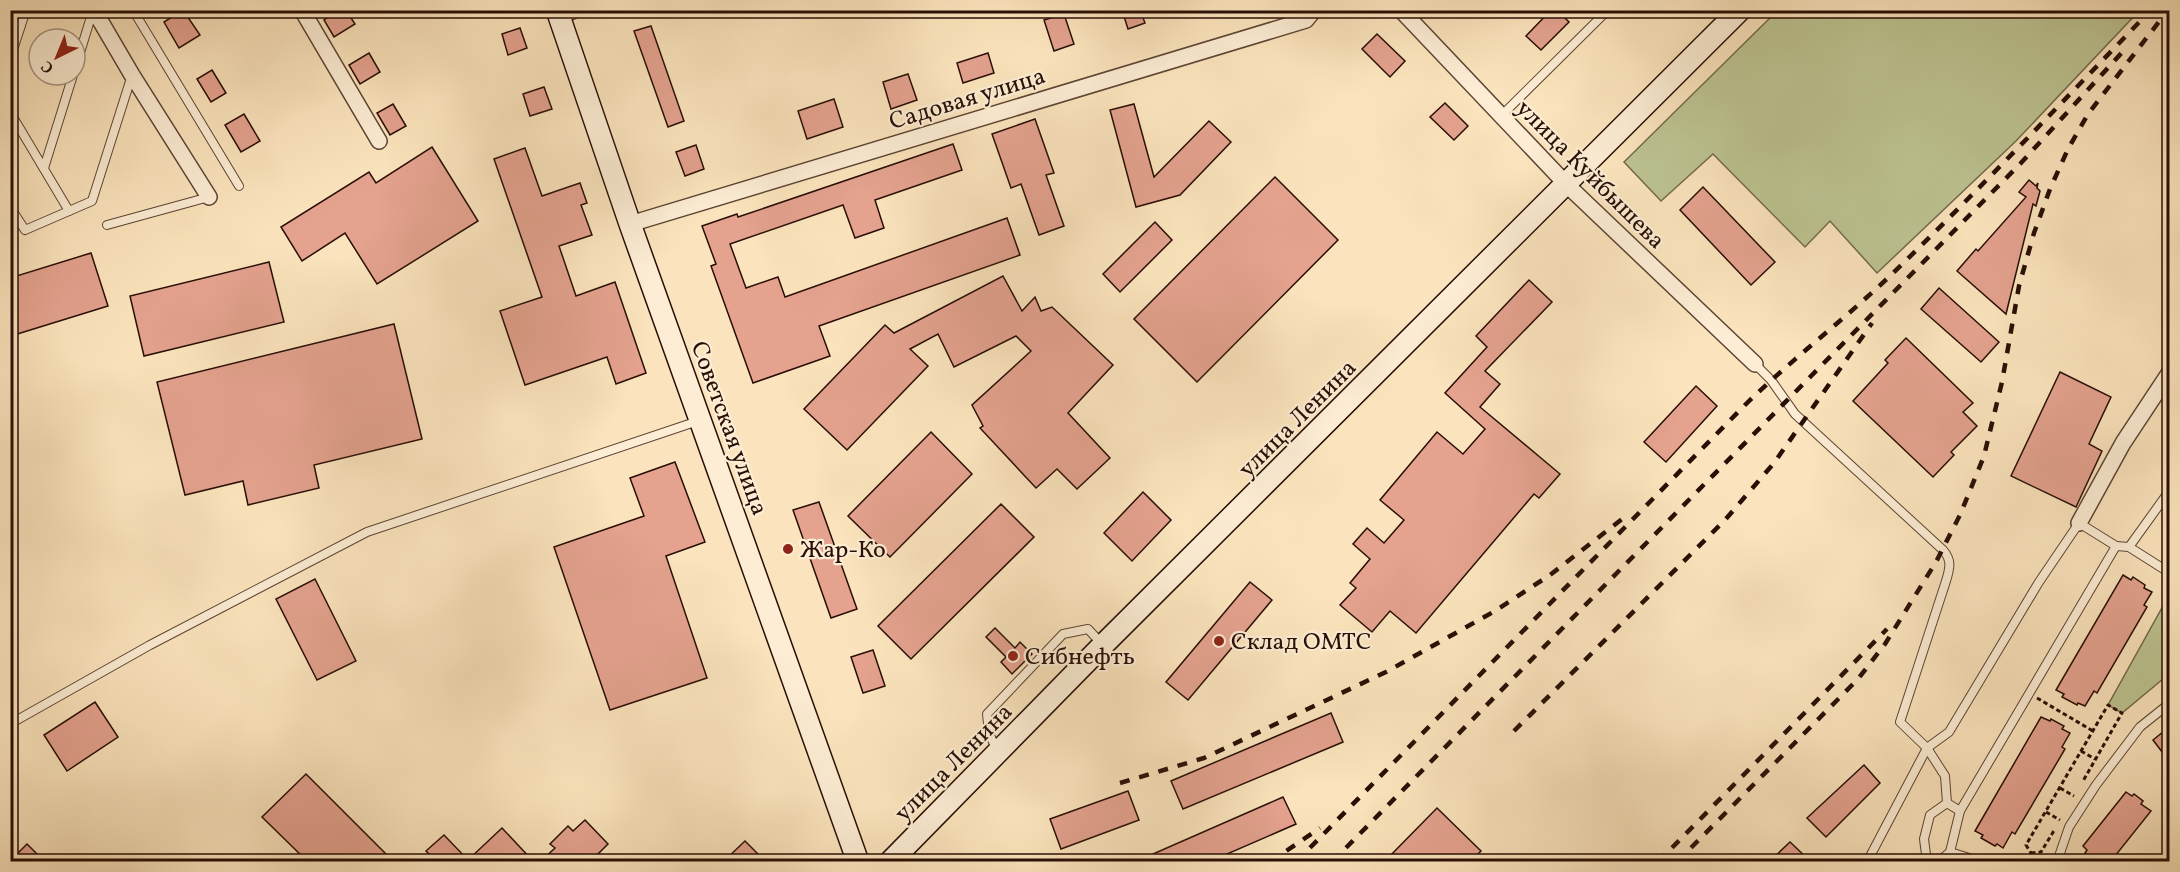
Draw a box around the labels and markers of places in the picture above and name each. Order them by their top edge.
place label: Жар-Ко [800,534,886,568]
marker: Жар-Ко [781,542,795,556]
place label: Склад ОМТС [1231,626,1371,660]
marker: Склад ОМТС [1212,634,1226,648]
place label: Сибнефть [1025,641,1135,675]
marker: Сибнефть [1006,649,1020,663]

